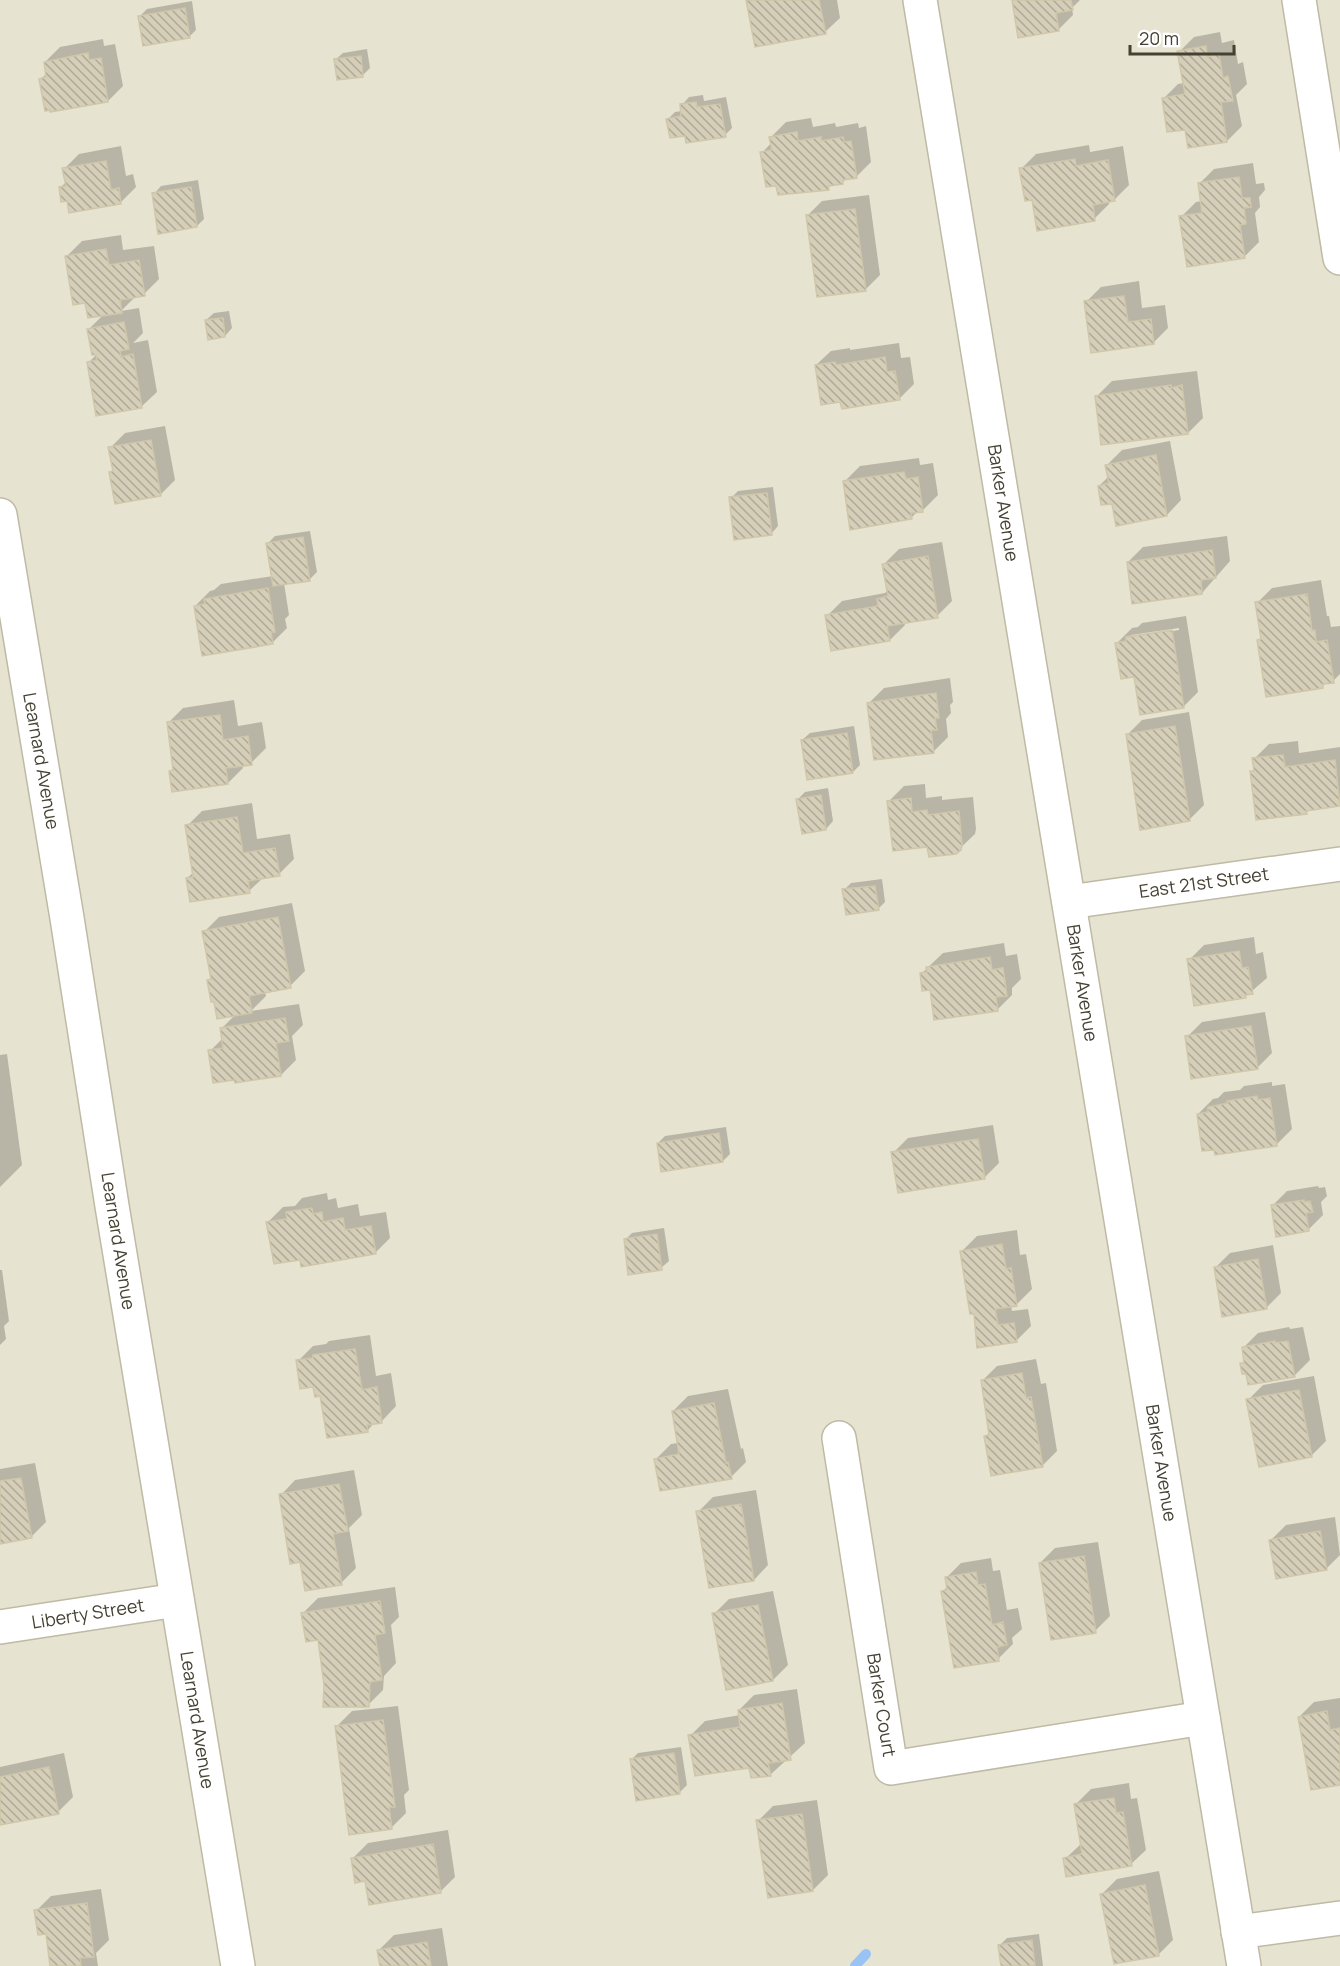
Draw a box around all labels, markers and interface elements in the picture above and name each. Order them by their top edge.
scale bar [1130,18,1234,56]
text: 20 m [1139,26,1179,50]
street label: Barker Avenue [983,442,1025,563]
street label: Learnard Avenue [18,690,66,831]
street label: East 21st Street [1137,861,1270,903]
street label: Barker Avenue [1062,922,1104,1043]
street label: Learnard Avenue [96,1170,142,1311]
street label: Barker Avenue [1141,1402,1183,1523]
street label: Liberty Street [30,1592,146,1634]
street label: Learnard Avenue [175,1649,221,1790]
street label: Barker Court [862,1651,902,1758]

